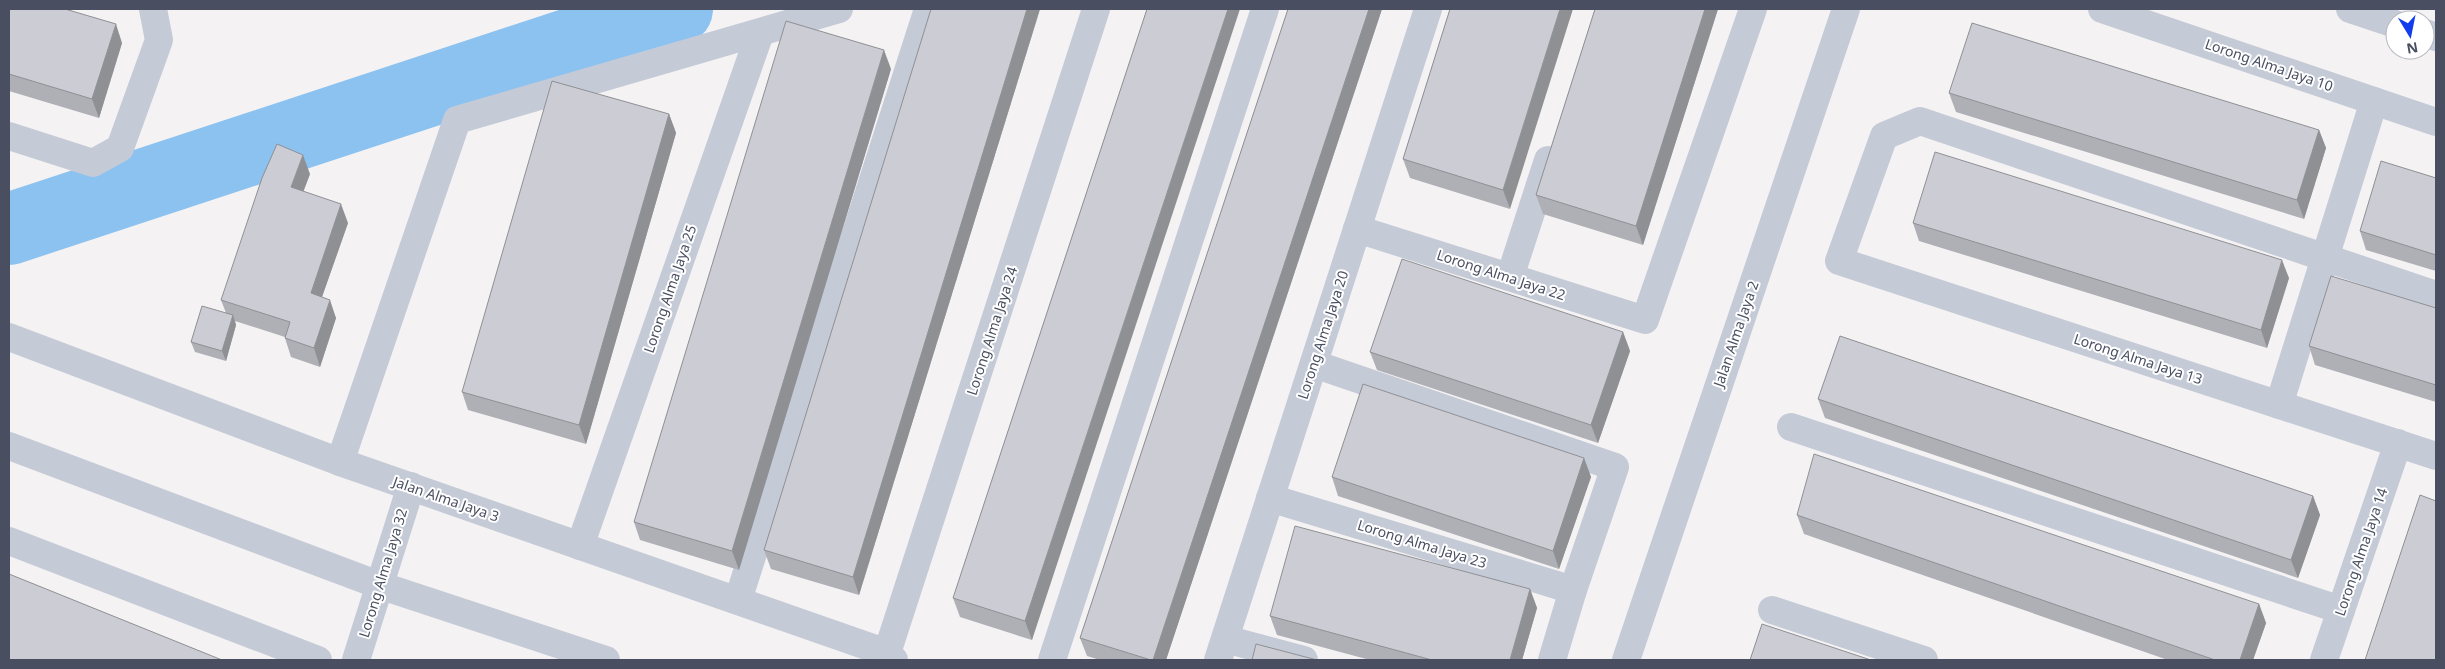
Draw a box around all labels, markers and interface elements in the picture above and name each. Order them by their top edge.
north arrow [2385,10,2435,60]
street label: Lorong Alma Jaya 10 [2203,34,2336,95]
text: N [2405,38,2420,59]
street label: Lorong Alma Jaya 25 [639,222,700,355]
street label: Lorong Alma Jaya 22 [1434,245,1568,304]
street label: Lorong Alma Jaya 24 [962,264,1021,398]
street label: Lorong Alma Jaya 20 [1293,268,1352,402]
street label: Jalan Alma Jaya 2 [1708,278,1763,391]
street label: Lorong Alma Jaya 13 [2071,329,2205,388]
street label: Jalan Alma Jaya 3 [389,471,502,526]
street label: Lorong Alma Jaya 14 [2330,485,2391,618]
street label: Lorong Alma Jaya 32 [354,506,411,640]
street label: Lorong Alma Jaya 23 [1355,515,1489,572]

